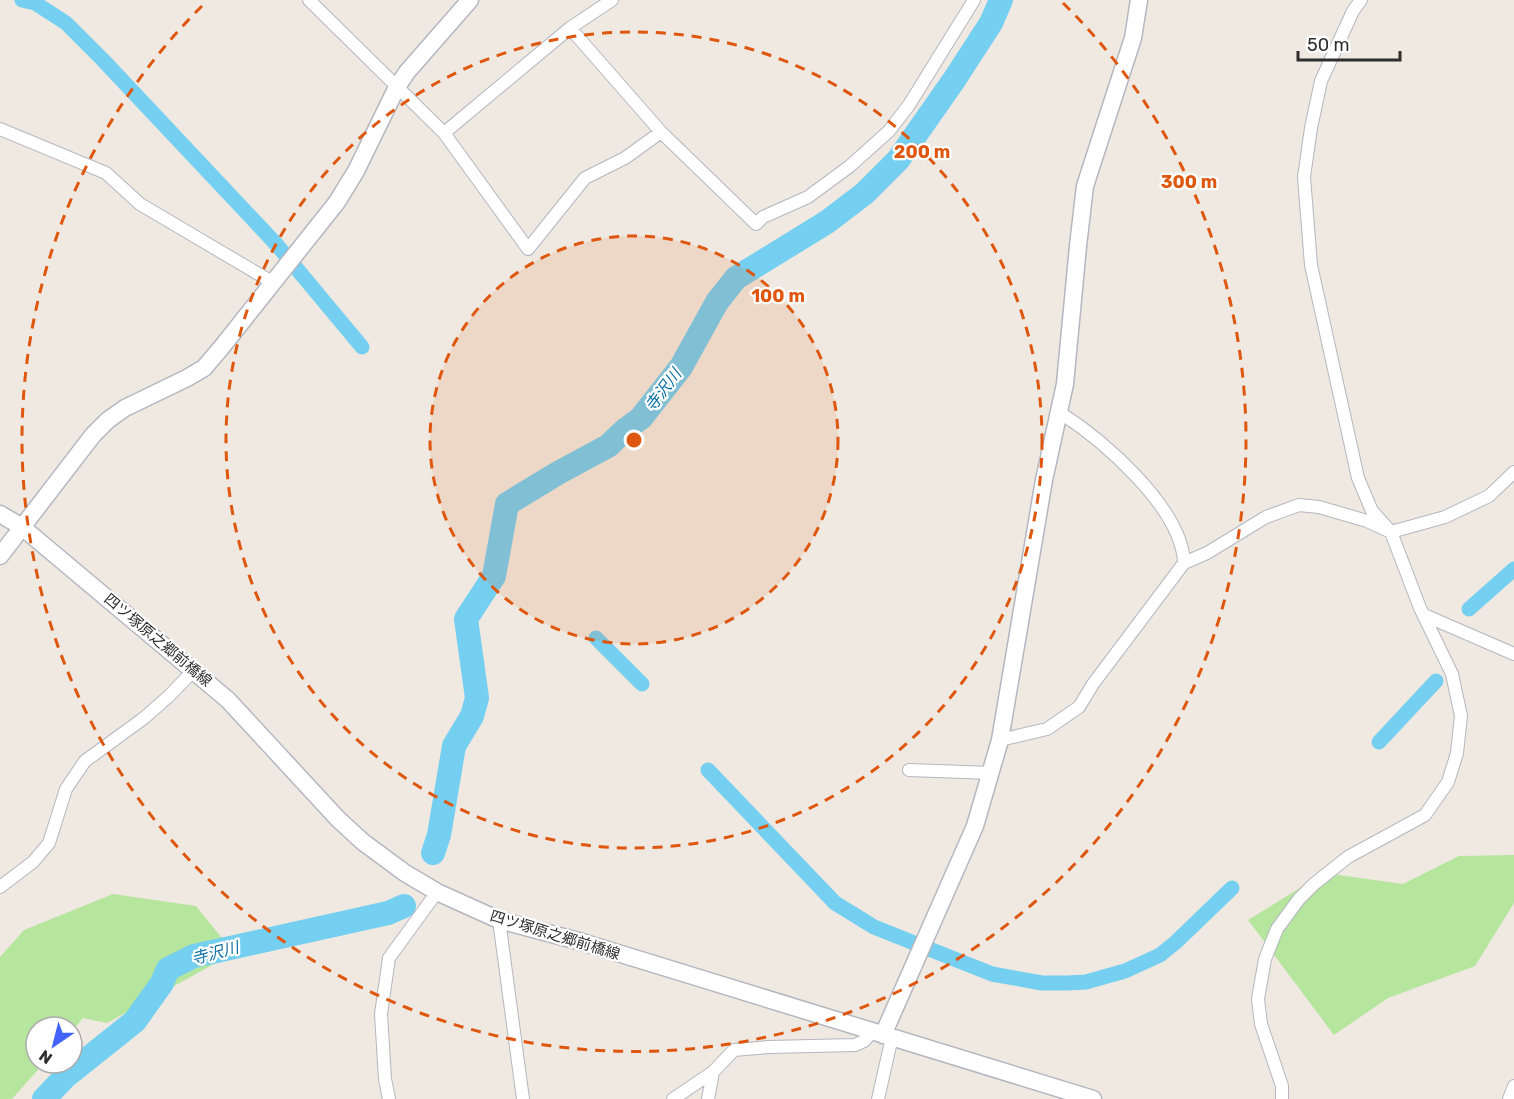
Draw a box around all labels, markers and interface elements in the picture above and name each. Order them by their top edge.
scale bar [1298,24,1400,62]
text: 50 m [1307,34,1350,56]
text: 200 m [894,141,950,163]
text: 300 m [1161,171,1217,193]
text: 100 m [751,285,805,307]
water label: 寺沢川 [641,364,686,415]
centre of rings [624,430,644,450]
street label: 四ツ塚原之郷前橋線 [101,590,215,690]
street label: 四ツ塚原之郷前橋線 [488,907,622,963]
water label: 寺沢川 [189,937,243,968]
north arrow [24,1015,84,1075]
text: N [36,1046,56,1068]

